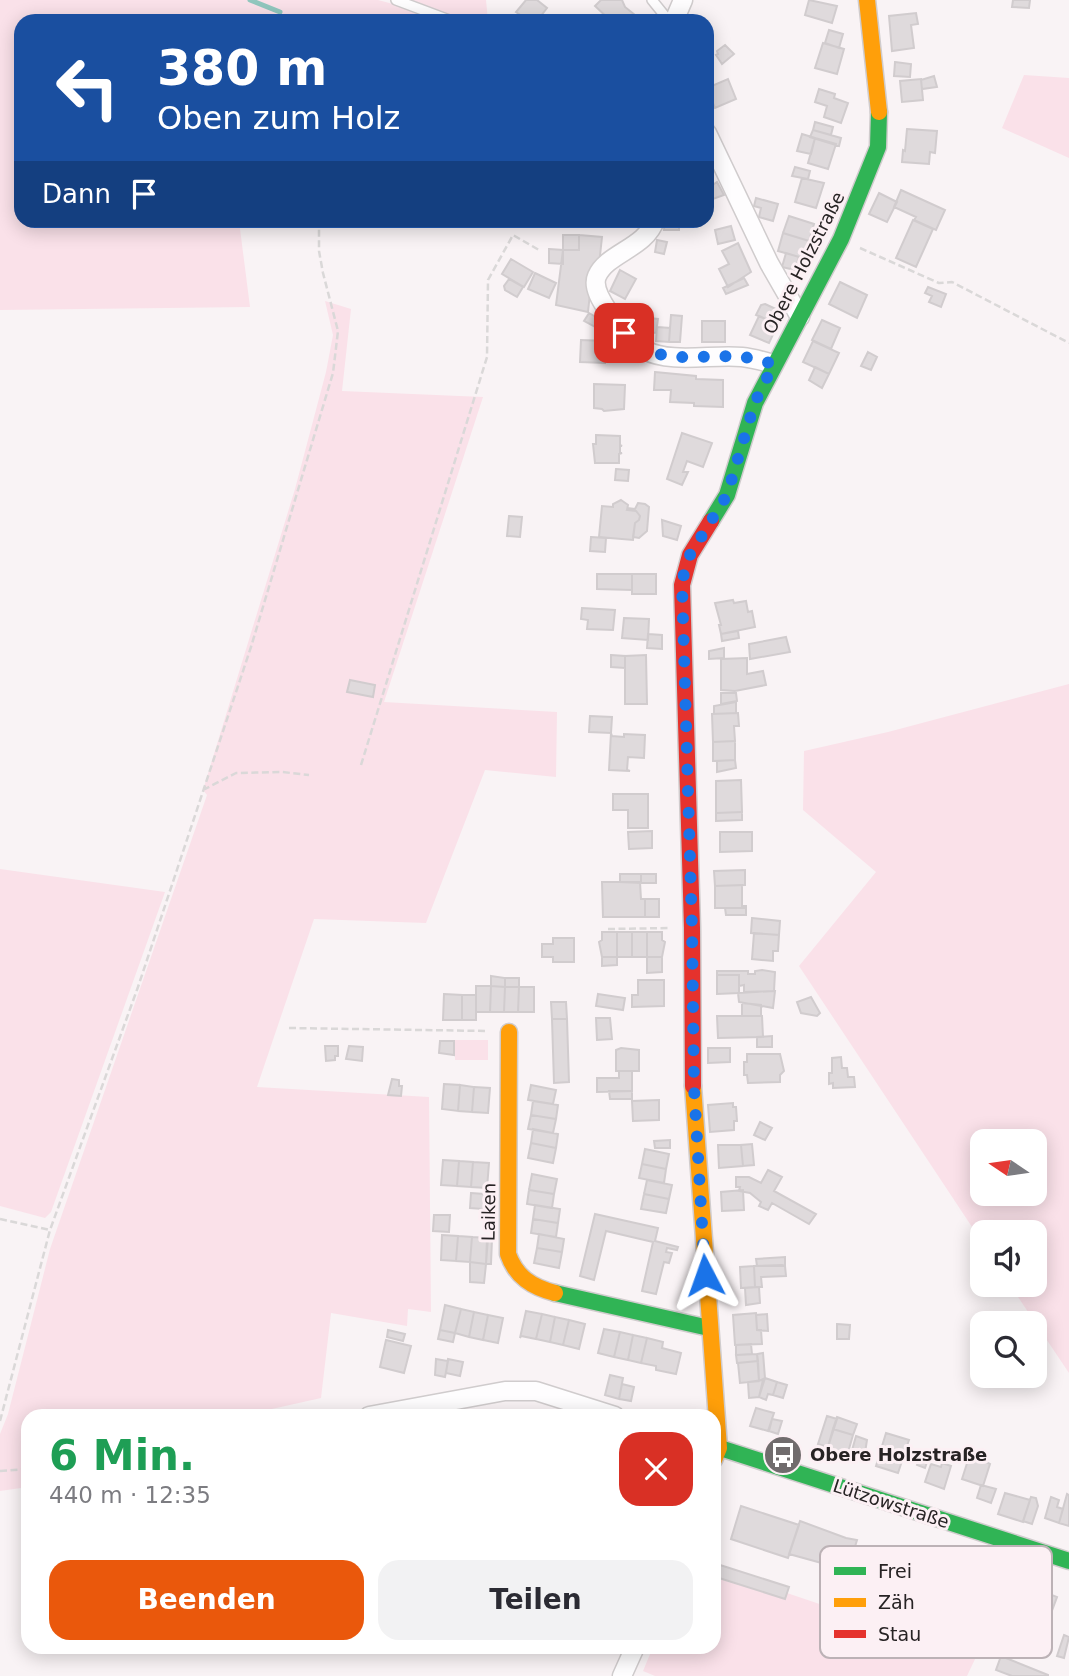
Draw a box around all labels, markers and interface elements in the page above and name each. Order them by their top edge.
text: 380 m [157,40,327,97]
icon: left [42,42,133,133]
text: Oben zum Holz [157,99,400,137]
icon: arrive [125,175,163,213]
text: Dann [42,179,111,209]
street label: Obere Holzstraße [759,188,848,337]
pin [594,303,654,363]
icon: arrive [605,314,643,352]
north arrow [970,1129,1046,1206]
map controls [970,1129,1047,1388]
street label: Laiken [477,1183,500,1241]
button: sound [970,1220,1047,1297]
position arrow [668,1238,742,1312]
button: search [970,1311,1047,1388]
text: 6 Min. [49,1431,195,1480]
button: close [619,1432,693,1506]
bus stop icon: Obere Holzstraße [762,1434,804,1476]
place label: Obere Holzstraße [810,1444,987,1465]
street label: Lützowstraße [831,1475,952,1532]
text: 440 m · 12:35 [49,1482,211,1508]
legend [820,1546,1052,1658]
button: Beenden [49,1560,364,1640]
button: Teilen [378,1560,693,1640]
text: Frei [878,1560,912,1582]
text: Zäh [878,1591,915,1613]
text: Stau [878,1623,921,1645]

